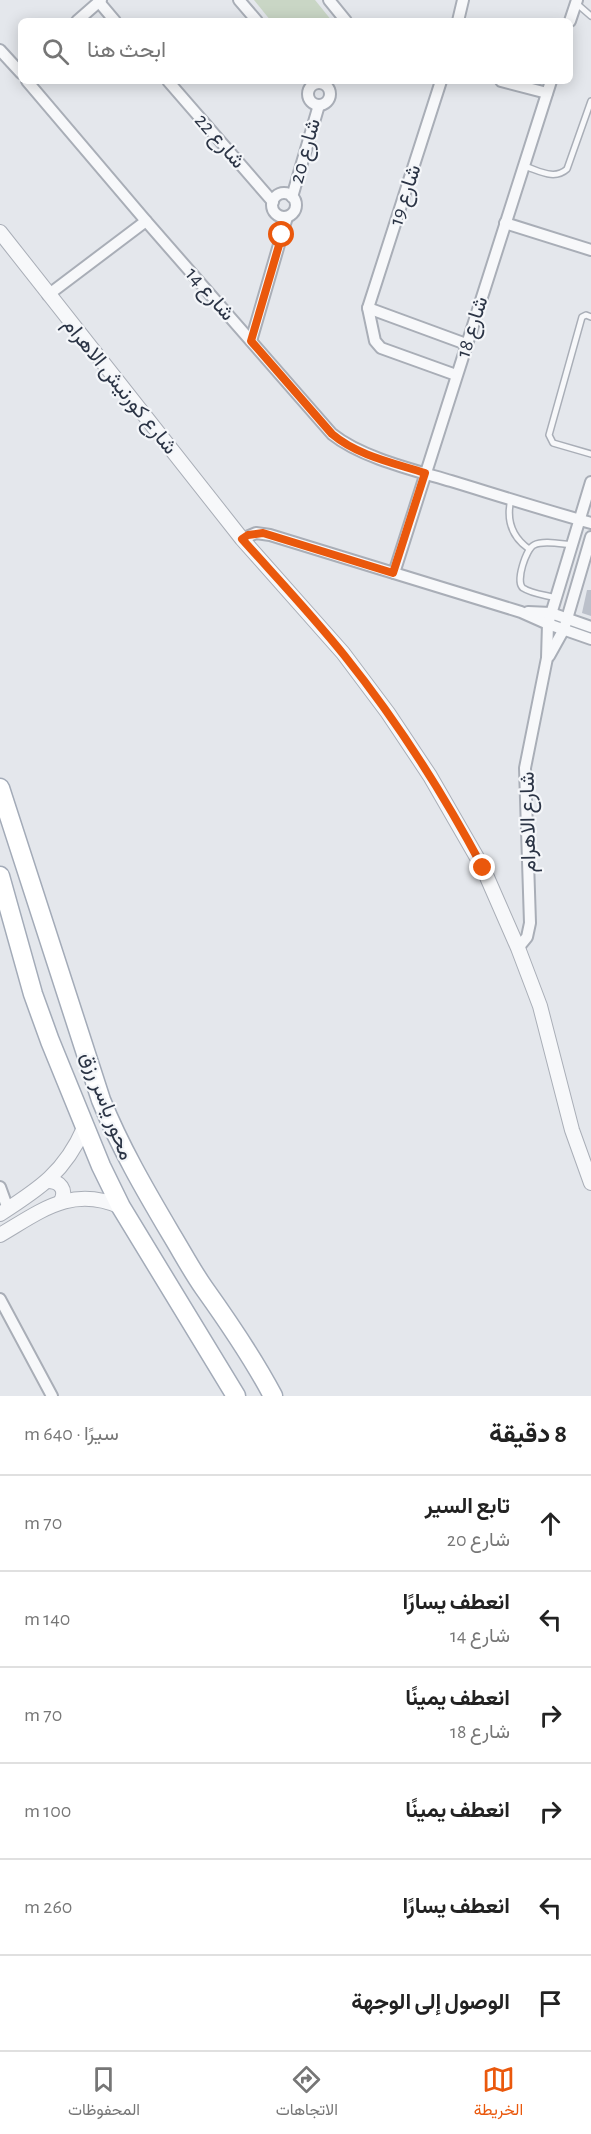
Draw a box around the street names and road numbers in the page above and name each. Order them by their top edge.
street label: شارع 22 [189,110,249,174]
street label: شارع 20 [286,116,327,187]
street label: شارع 19 [385,162,428,229]
street label: شارع 14 [179,263,239,327]
street label: شارع 18 [452,294,495,361]
street label: شارع كورنيش الاهرام [56,314,181,460]
street label: شارع الاهرام [517,771,542,873]
street label: محور ياسر رزق [75,1049,137,1164]

